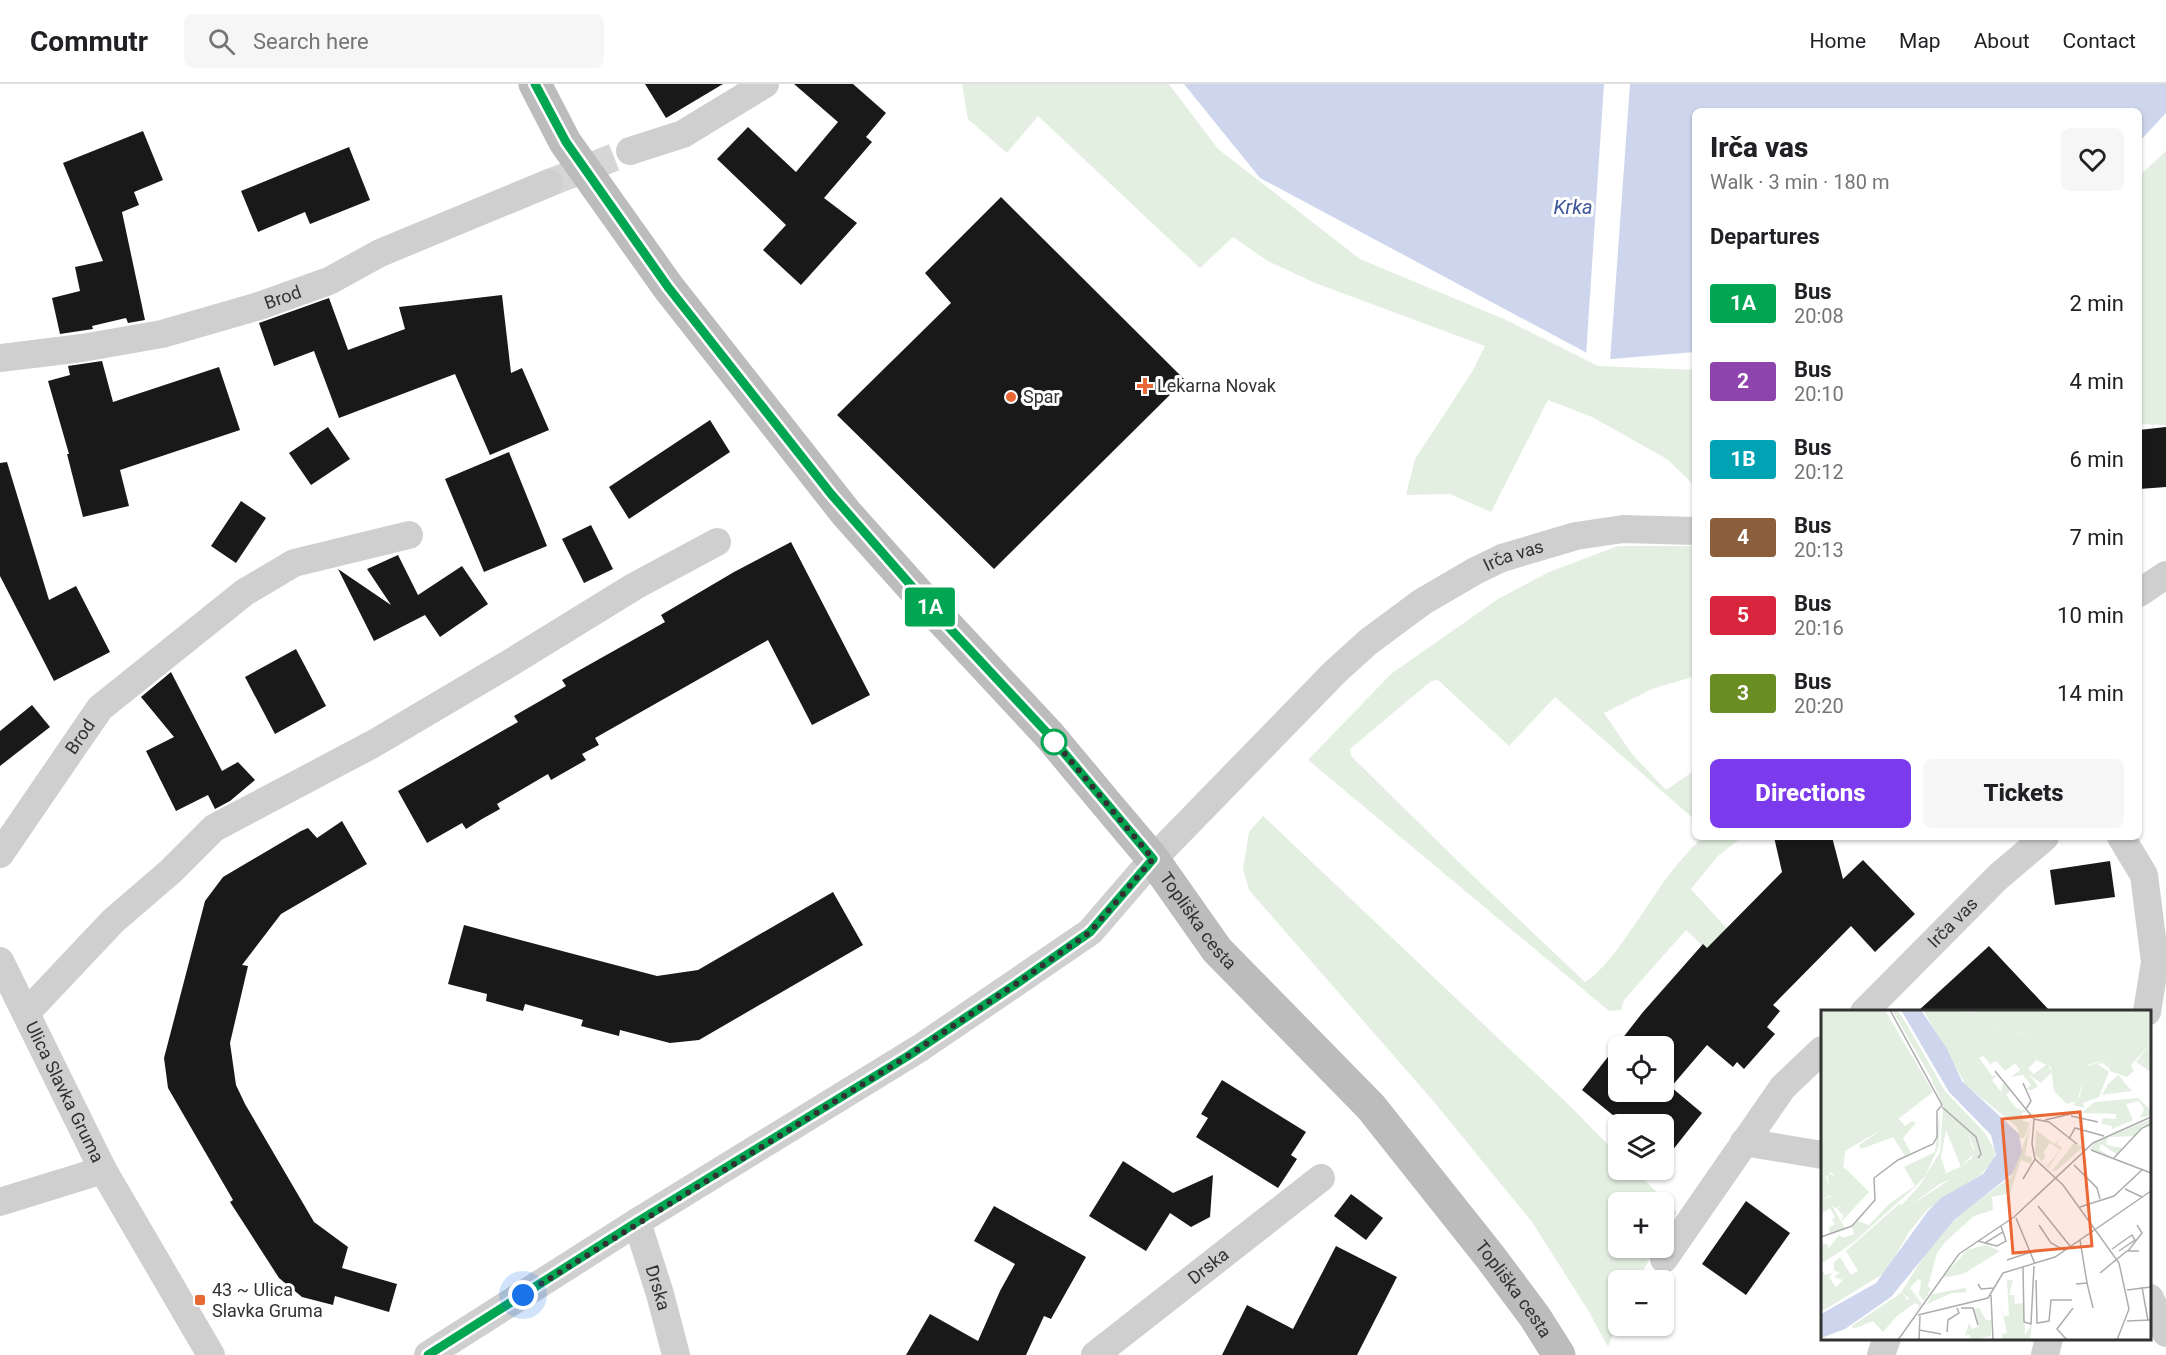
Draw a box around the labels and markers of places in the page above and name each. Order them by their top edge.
place label: Lekarna Novak [1157,375,1277,396]
marker: Lekarna Novak [1138,379,1152,393]
place label: Spar [1023,386,1060,407]
marker: Spar [1004,390,1018,404]
unlabelled marker [1041,729,1067,755]
place label: 43 ~ Ulica Slavka Gruma [212,1279,323,1321]
marker: 43 ~ Ulica Slavka Gruma [193,1293,207,1307]

